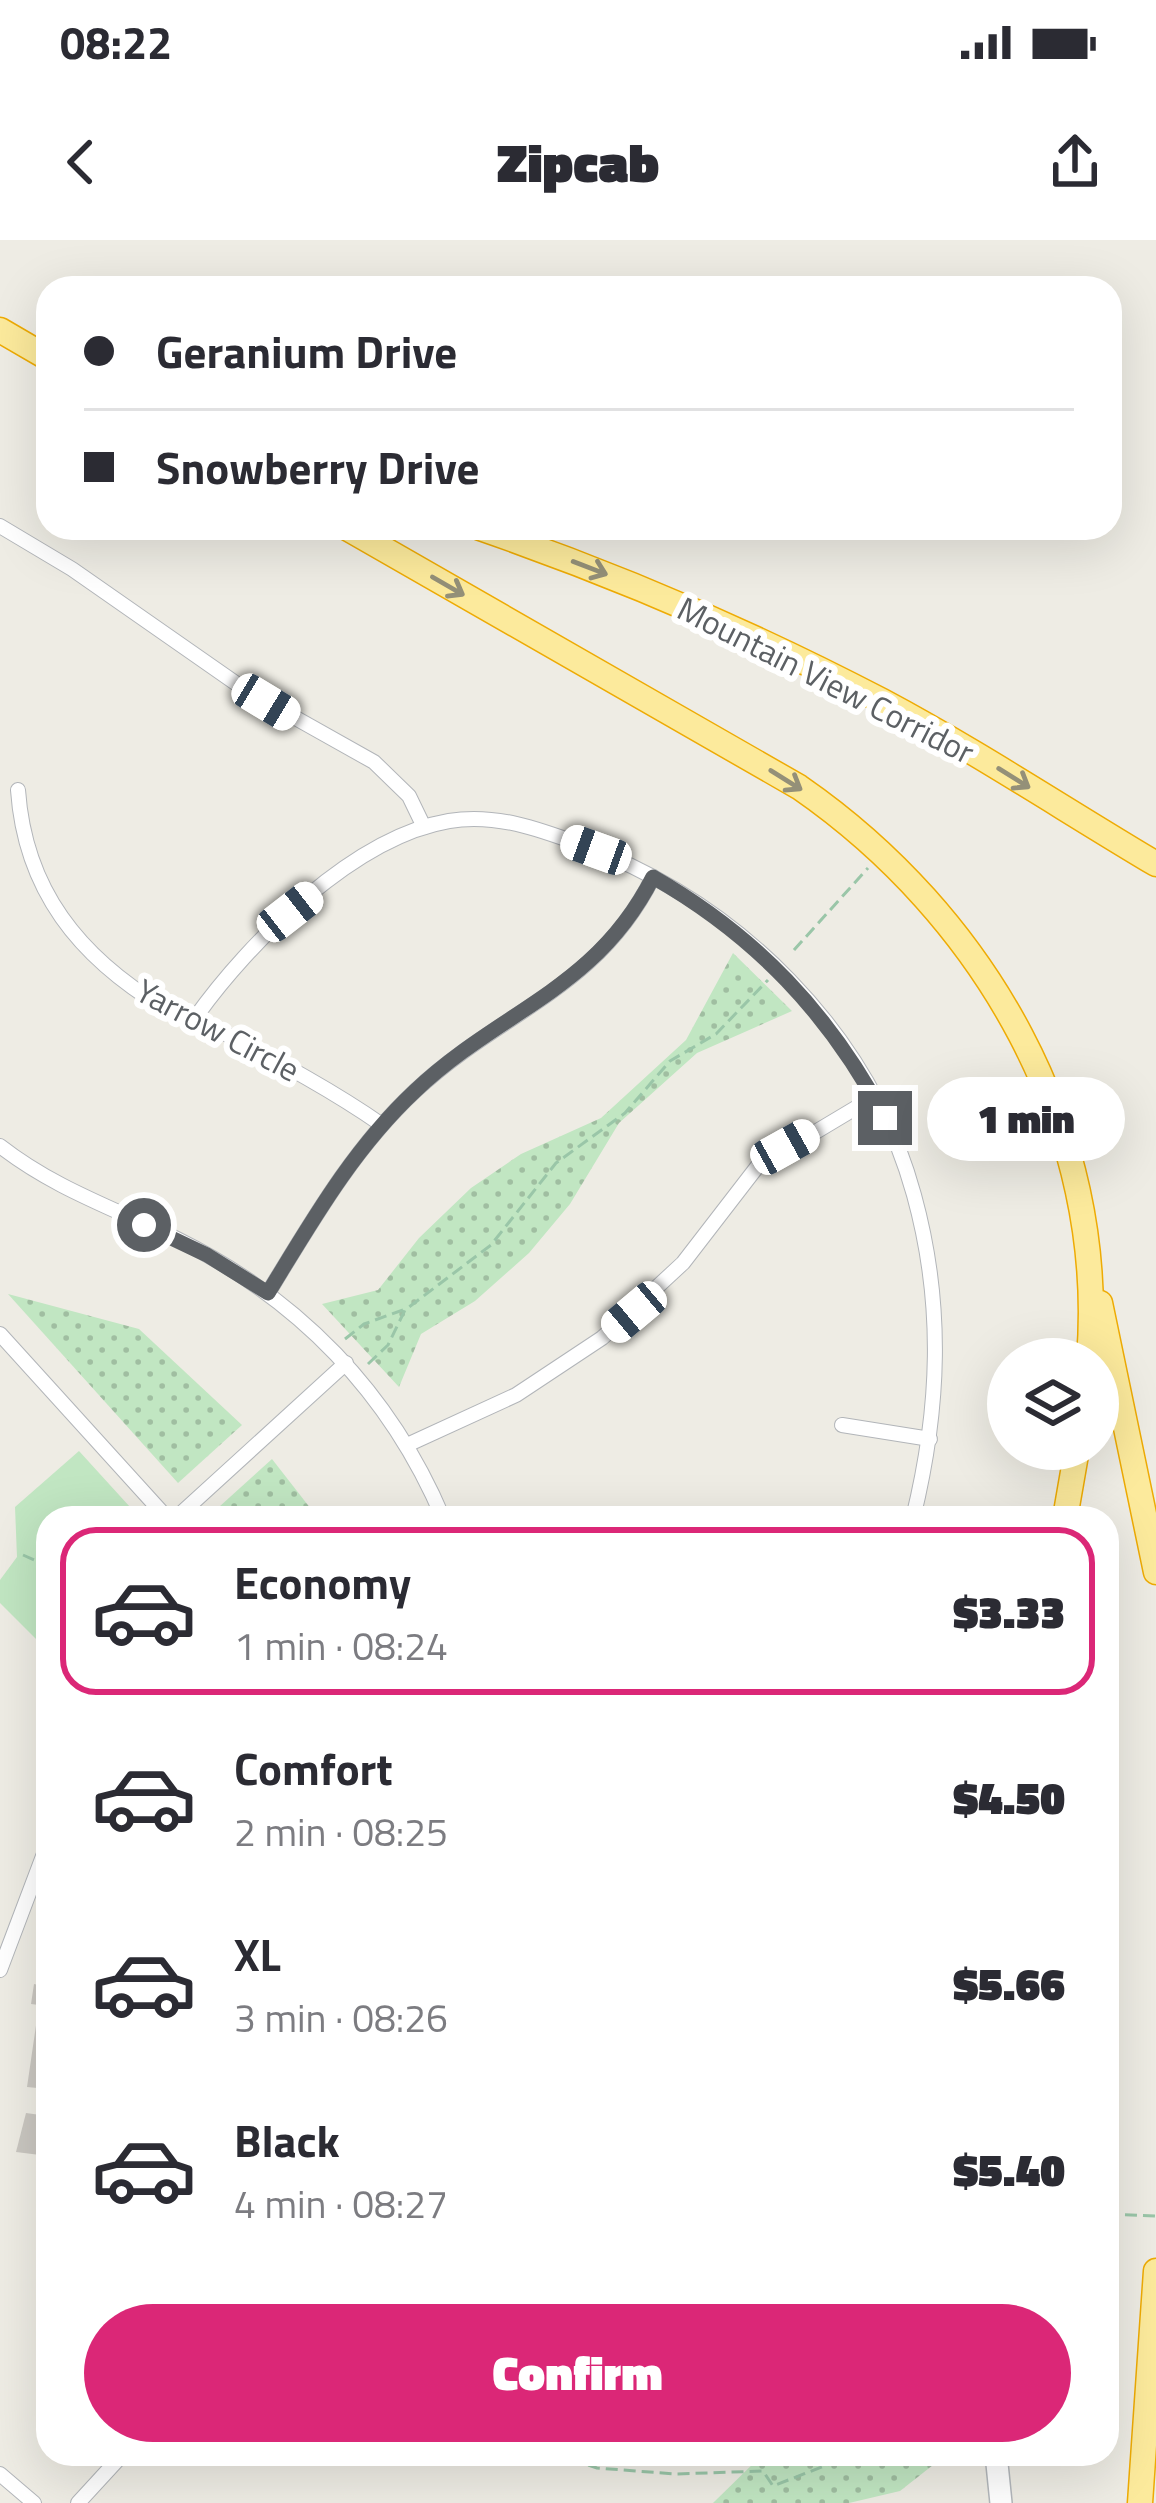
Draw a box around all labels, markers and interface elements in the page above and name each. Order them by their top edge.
text: 08:22 [60,8,172,76]
text: Zipcab [497,121,659,203]
icon: back [48,129,114,195]
icon: share [1042,129,1108,195]
text: Geranium Drive [156,317,457,385]
text: Snowberry Drive [156,433,479,501]
one-way arrow [571,558,608,580]
one-way arrow [430,575,465,598]
street label: Mountain View Corridor [669,583,983,777]
car [226,668,306,736]
one-way arrow [997,766,1031,790]
one-way arrow [769,768,803,792]
car [556,821,636,879]
car [251,876,329,948]
street label: Yarrow Circle [127,966,309,1094]
callout: 1 min [927,1076,1125,1160]
text: 1 min [978,1089,1074,1148]
route end [858,1091,912,1145]
car [745,1114,825,1180]
route start [117,1198,171,1252]
car [595,1275,673,1349]
map controls [987,1338,1119,1470]
button: layers [987,1338,1119,1470]
text: Economy [234,1548,411,1616]
icon: car [90,1557,198,1665]
text: $3.33 [953,1577,1065,1645]
text: 1 min · 08:24 [234,1616,448,1675]
text: Comfort [234,1734,393,1802]
icon: car [90,1743,198,1851]
text: $4.50 [953,1763,1065,1831]
text: 2 min · 08:25 [234,1802,448,1861]
text: XL [234,1920,281,1988]
icon: car [90,1929,198,2037]
text: $5.66 [953,1949,1065,2017]
text: 3 min · 08:26 [234,1988,448,2047]
text: Black [234,2106,340,2174]
icon: car [90,2115,198,2223]
text: $5.40 [953,2135,1065,2203]
text: 4 min · 08:27 [234,2174,448,2233]
button: Confirm [84,2304,1071,2442]

